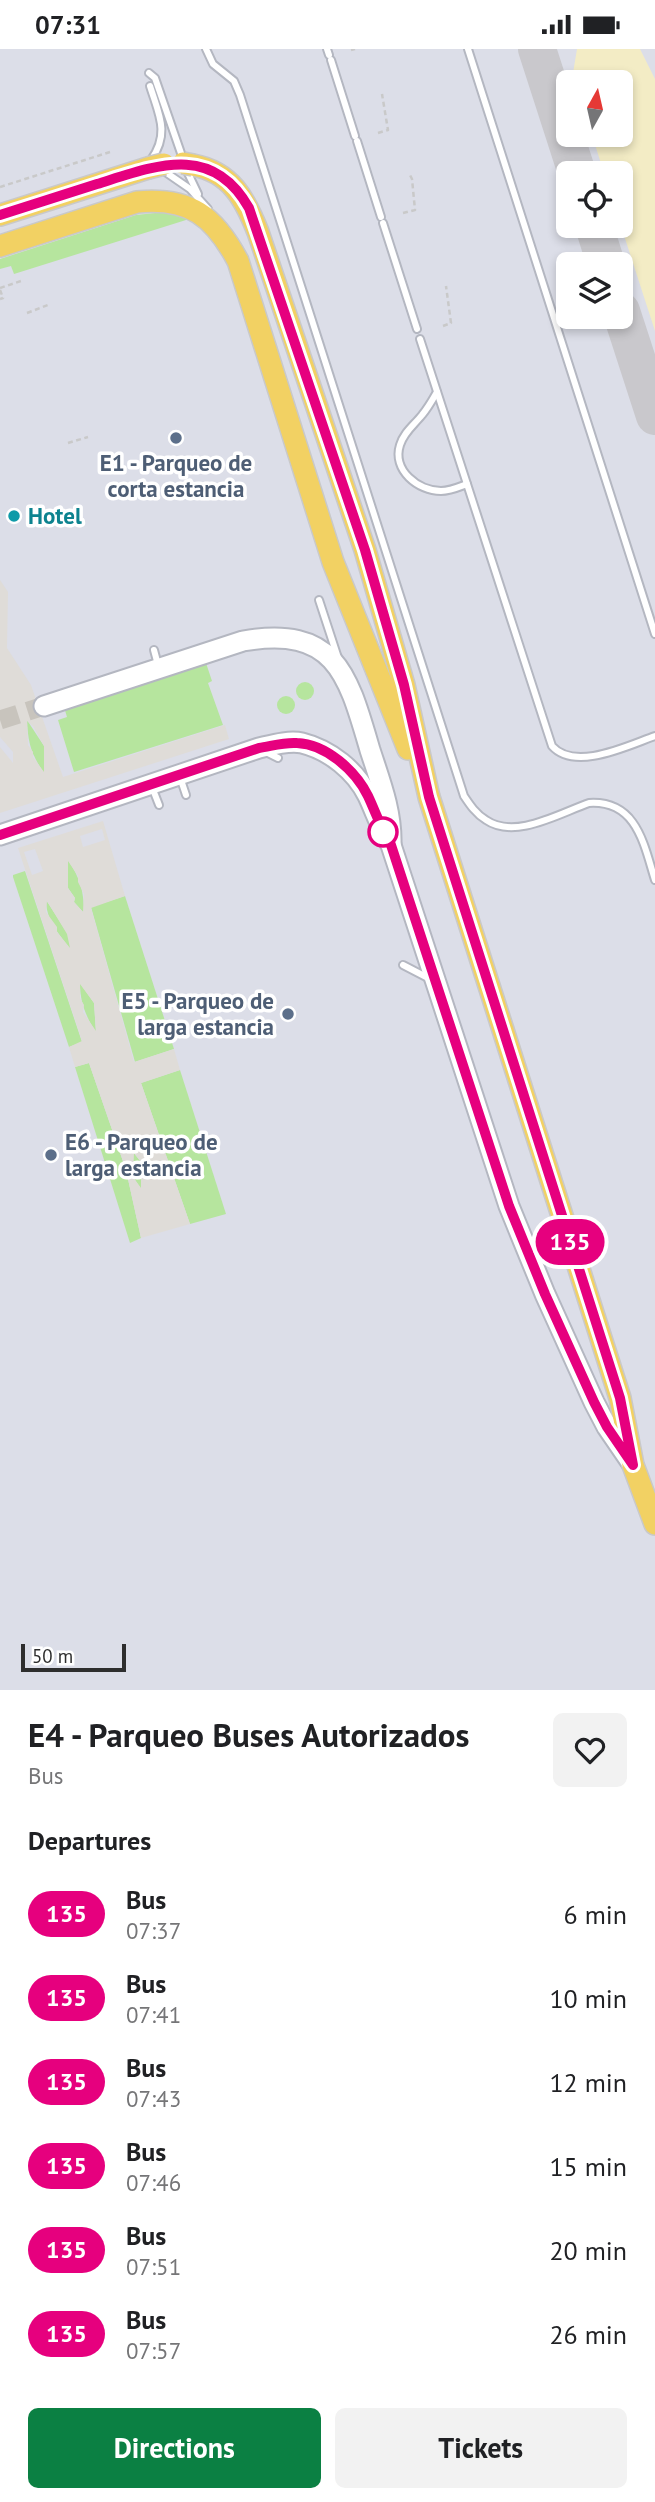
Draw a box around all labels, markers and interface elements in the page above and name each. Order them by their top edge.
text: 07:31 [35,8,101,41]
north arrow [556,70,634,147]
map controls [556,70,633,329]
button: locate [556,161,633,238]
button: layers [556,252,633,329]
marker: E1 - Parqueo de corta estancia [168,430,184,446]
place label: E1 - Parqueo de corta estancia [100,448,252,503]
place label: Hotel [28,501,82,530]
marker: Hotel [6,508,22,524]
unlabelled marker [368,817,398,847]
place label: E5 - Parqueo de larga estancia [121,986,274,1041]
marker: E5 - Parqueo de larga estancia [280,1006,296,1022]
place label: E6 - Parqueo de larga estancia [65,1127,218,1182]
marker: E6 - Parqueo de larga estancia [43,1147,59,1163]
line badge: 135 [530,1219,610,1265]
text: 135 [550,1226,590,1257]
scale bar [21,1641,126,1673]
text: 50 m [32,1644,73,1668]
text: E4 - Parqueo Buses Autorizados [28,1713,469,1756]
button: heart [553,1713,627,1787]
text: Bus [28,1761,64,1790]
text: Departures [28,1824,151,1857]
text: Bus [126,1883,166,1916]
text: 135 [46,1898,87,1929]
text: 6 min [564,1898,627,1931]
text: 07:37 [126,1916,181,1945]
text: Bus [126,1967,166,2000]
text: 135 [46,1982,87,2013]
text: 10 min [549,1982,627,2015]
text: 07:41 [126,2000,181,2029]
text: Bus [126,2051,166,2084]
text: 135 [46,2066,87,2097]
text: 12 min [549,2066,627,2099]
text: 07:43 [126,2084,181,2113]
text: Bus [126,2135,166,2168]
text: 135 [46,2150,87,2181]
text: 15 min [549,2150,627,2183]
text: 07:46 [126,2168,181,2197]
text: Bus [126,2219,166,2252]
text: 135 [46,2234,87,2265]
text: 20 min [549,2234,627,2267]
text: 07:51 [126,2252,181,2281]
text: Bus [126,2303,166,2336]
text: 135 [46,2318,87,2349]
text: 26 min [549,2318,627,2351]
text: 07:57 [126,2336,181,2365]
button: Directions [28,2408,321,2488]
button: Tickets [335,2408,627,2488]

